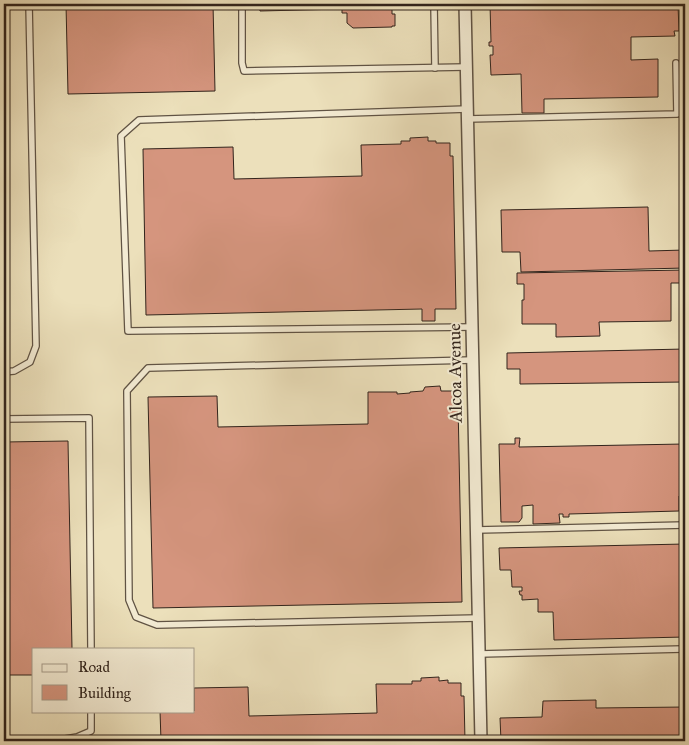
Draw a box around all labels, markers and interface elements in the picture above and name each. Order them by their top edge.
street label: Alcoa Avenue [443,323,467,424]
legend [32,648,195,712]
text: Road [78,658,110,676]
text: Building [78,684,132,702]

